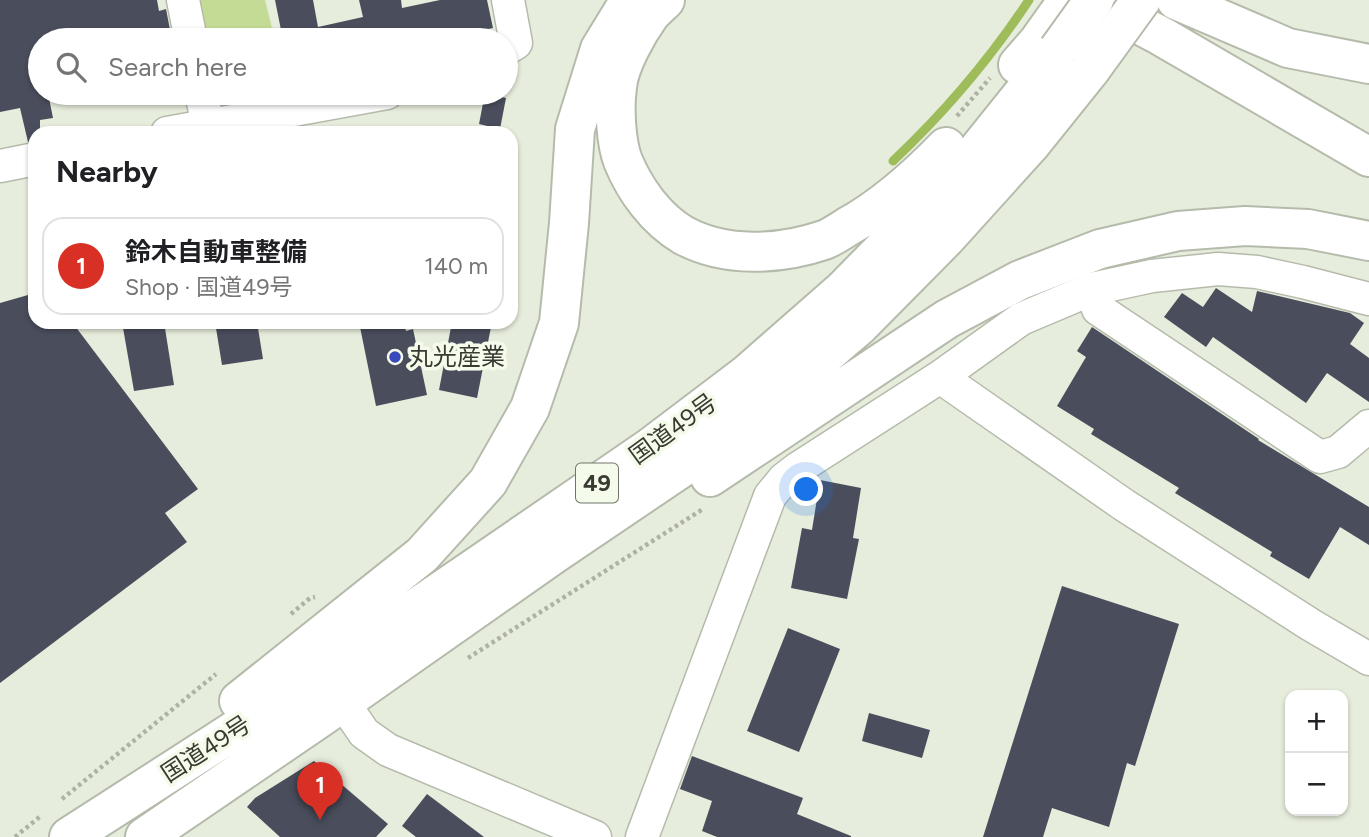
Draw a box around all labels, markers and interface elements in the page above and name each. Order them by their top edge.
search box [28,28,518,105]
icon: search [52,48,90,86]
text: Search here [108,51,247,83]
text: Nearby [56,153,158,190]
text: 鈴木自動車整備 [125,236,307,268]
text: 1 [76,252,86,280]
text: 140 m [424,252,488,280]
text: Shop · 国道49号 [125,273,292,301]
place label: 丸光産業 [409,342,505,371]
marker: 丸光産業 [387,349,403,365]
street label: 国道49号 [624,387,722,470]
road number: 49 [576,463,618,503]
your location [789,472,823,506]
map controls [1285,690,1348,816]
button: + [1285,690,1348,753]
street label: 国道49号 [156,709,256,788]
button: − [1285,753,1348,816]
pin: 1 [297,762,343,820]

